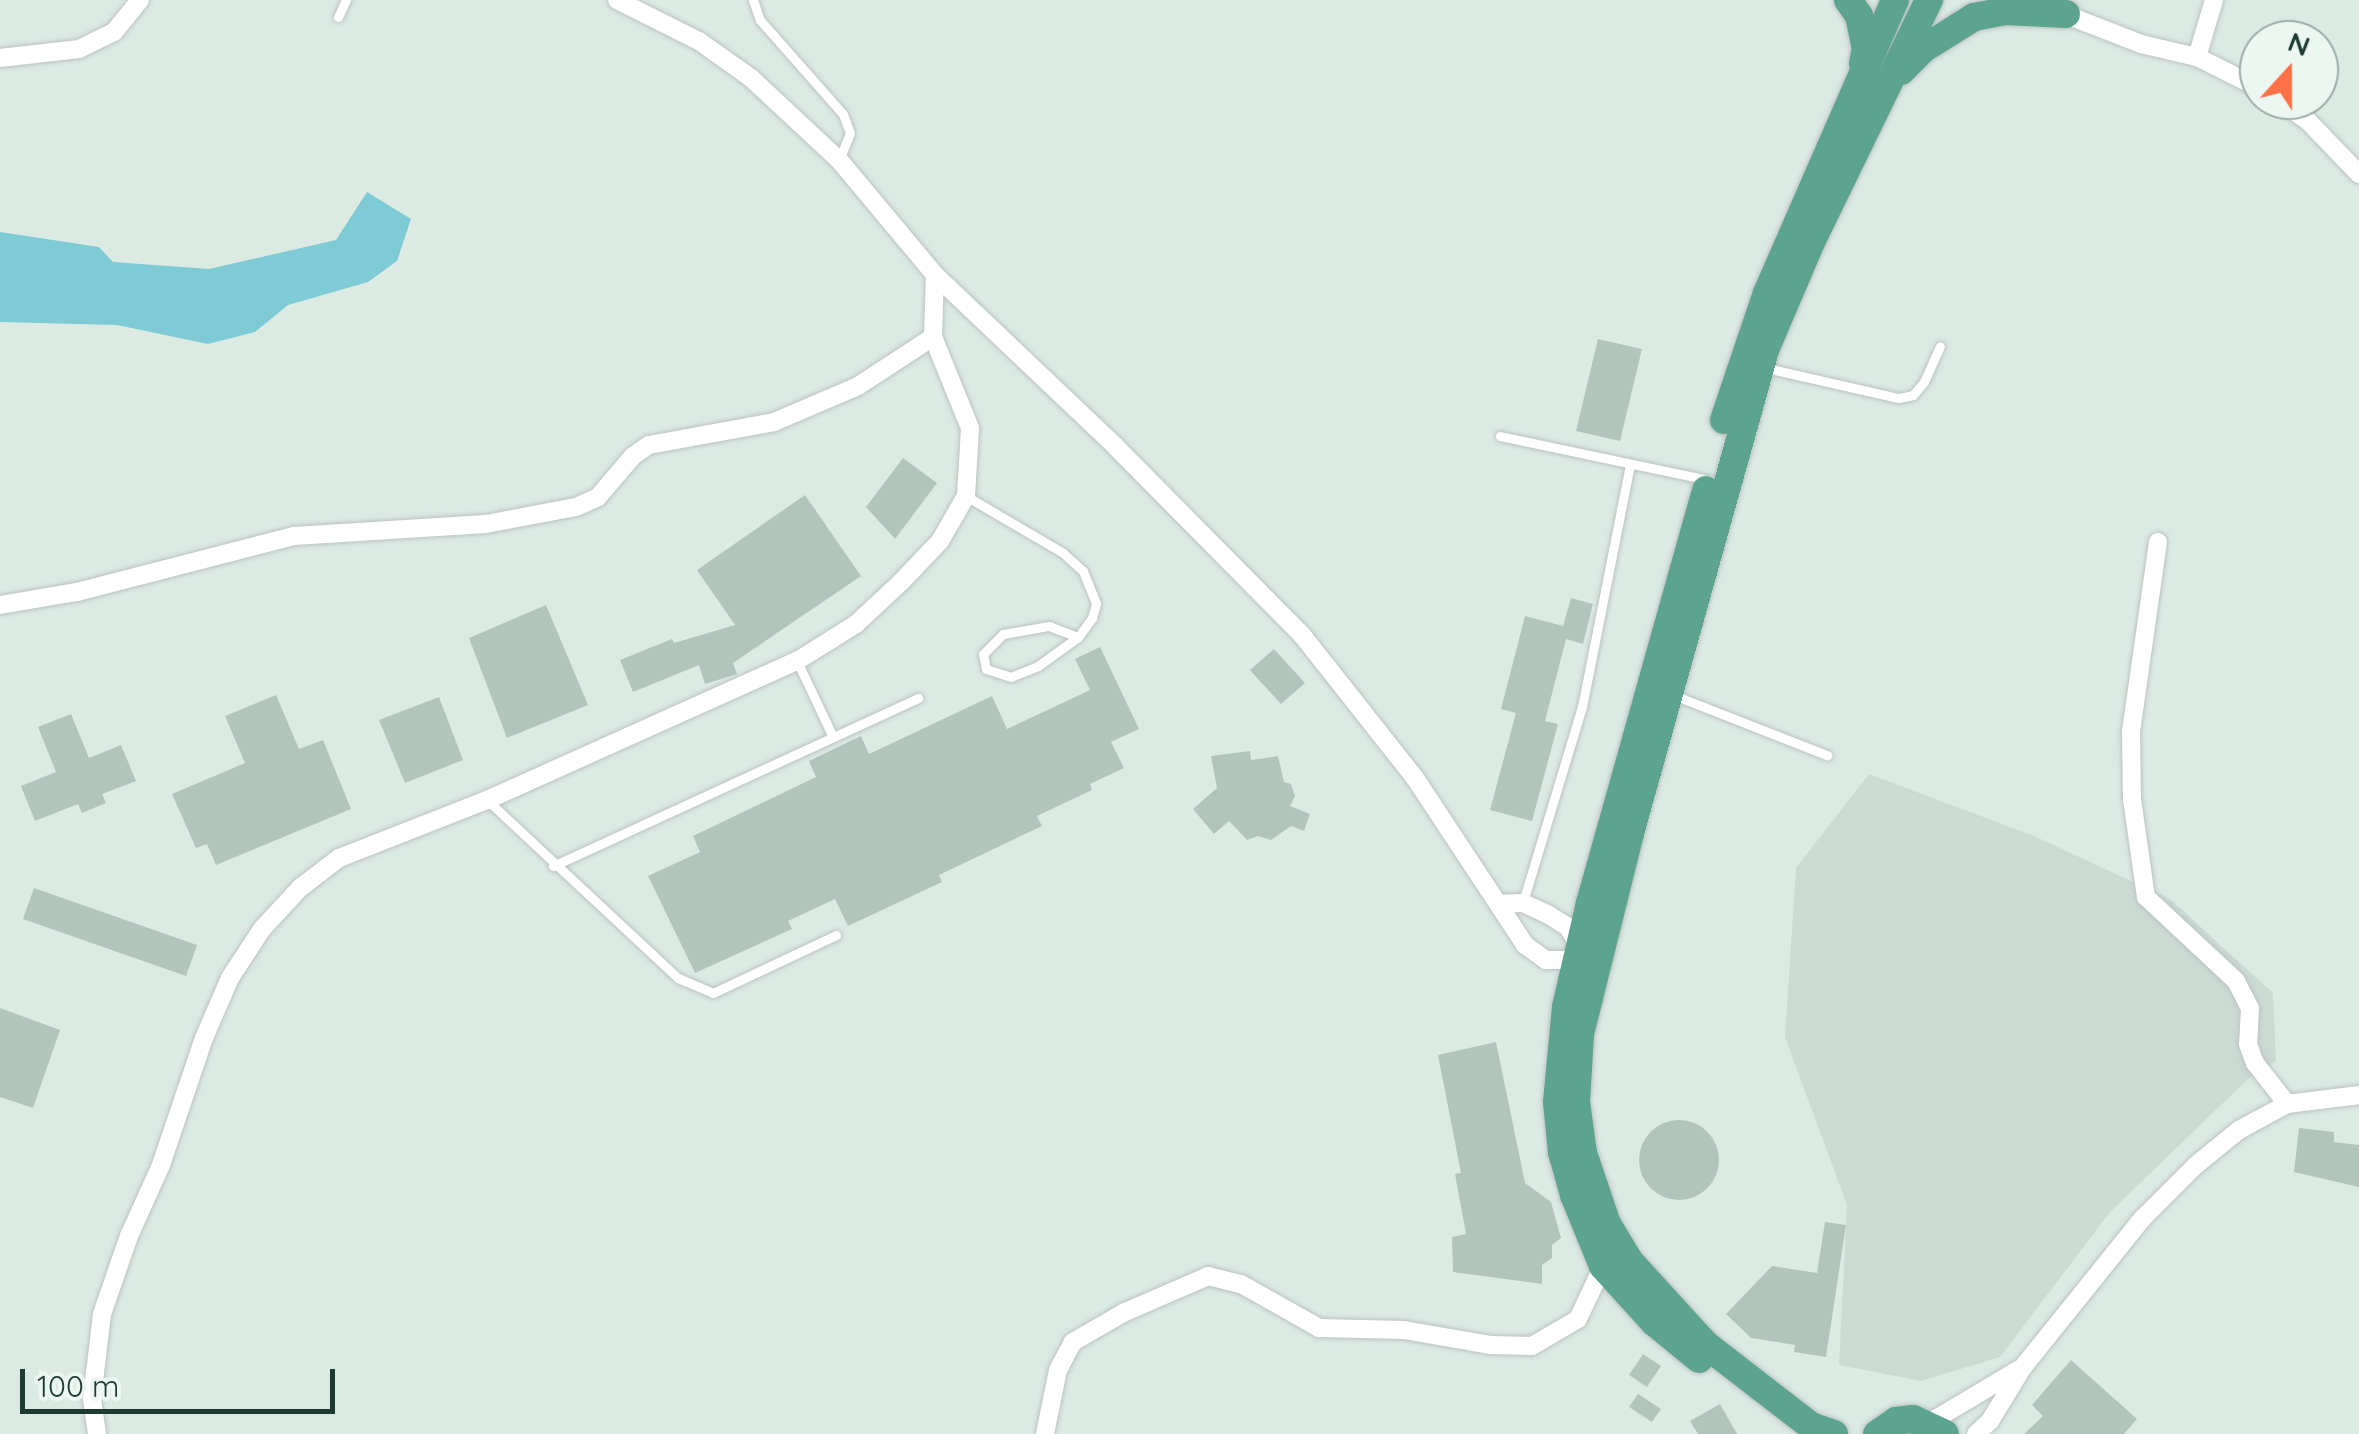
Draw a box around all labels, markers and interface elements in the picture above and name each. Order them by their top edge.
north arrow [2239,20,2339,120]
text: N [2283,23,2315,63]
scale bar [25,1349,340,1411]
text: 100 m [37,1367,119,1405]

